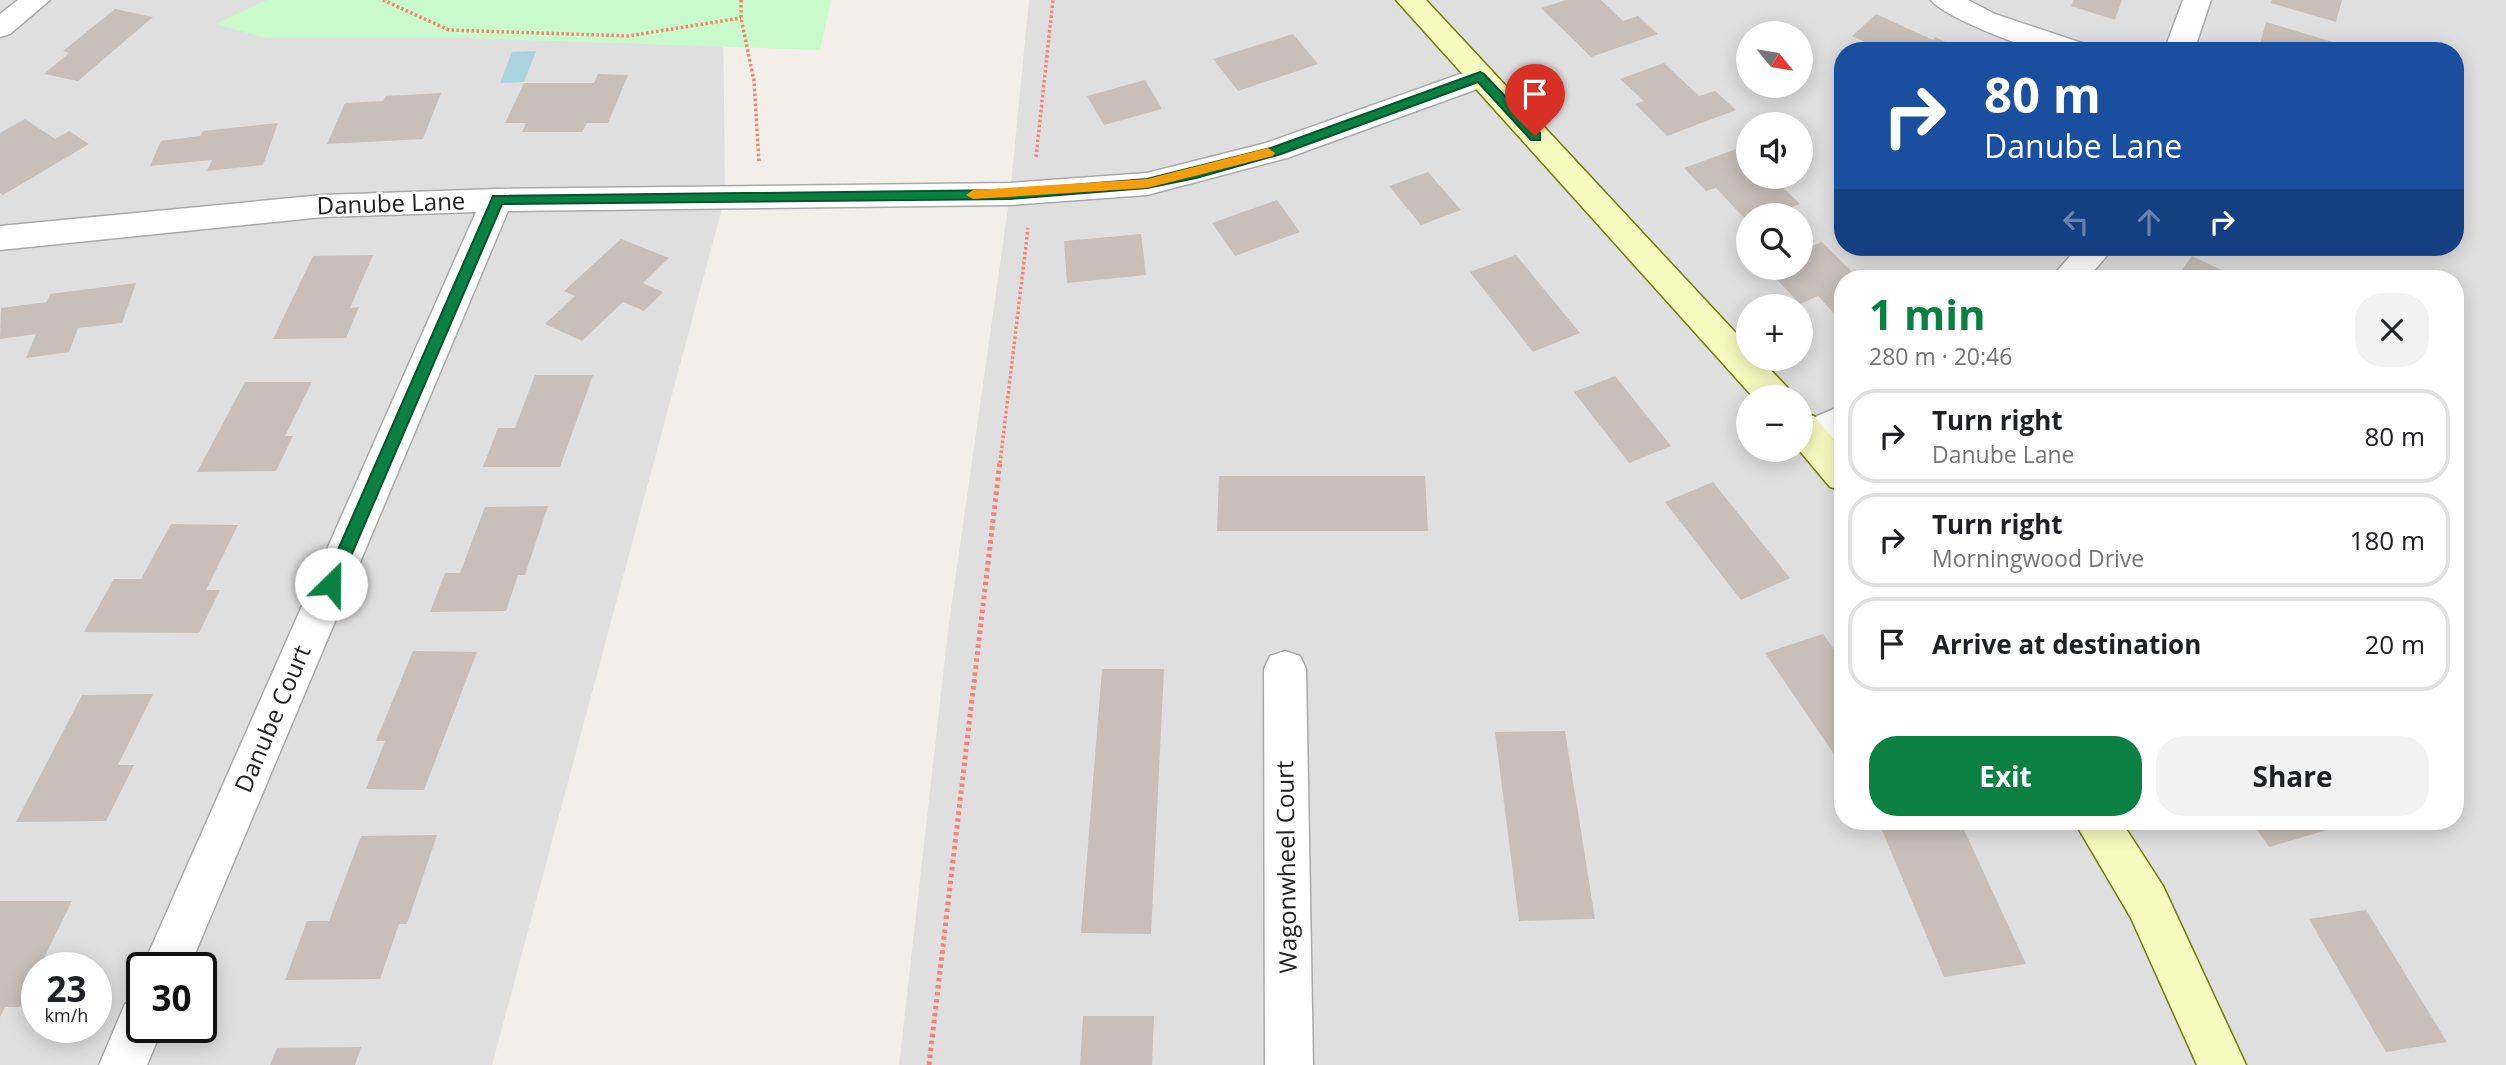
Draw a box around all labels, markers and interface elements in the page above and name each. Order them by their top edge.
north arrow [1736,21,1813,98]
map controls [1736,21,1813,462]
text: 80 m [1984,61,2101,127]
pin [1505,64,1565,136]
icon: right [1869,70,1960,161]
icon: arrive [1516,75,1554,113]
button: sound [1736,112,1813,189]
text: Danube Lane [1984,124,2182,167]
street label: Danube Lane [316,183,466,222]
button: search [1736,203,1813,280]
icon: left [2057,203,2095,241]
icon: ahead [2130,203,2168,241]
icon: right [2203,203,2241,241]
text: 1 min [1869,285,1986,342]
button: close [2355,293,2429,367]
button: + [1736,294,1813,371]
text: 280 m · 20:46 [1869,340,2012,372]
button: − [1736,385,1813,462]
text: Turn right [1932,402,2063,438]
icon: right [1873,417,1911,455]
text: 80 m [2364,418,2425,454]
text: Danube Lane [1932,438,2074,470]
text: Turn right [1932,506,2063,542]
icon: right [1873,521,1911,559]
text: 180 m [2350,522,2425,558]
text: Morningwood Drive [1932,542,2144,574]
position arrow [294,547,368,621]
icon: arrive [1873,625,1911,663]
text: Arrive at destination [1932,626,2201,662]
text: 20 m [2364,626,2425,662]
street label: Danube Court [226,640,318,797]
button: Exit [1869,736,2142,816]
button: Share [2156,736,2429,816]
street label: Wagonwheel Court [1267,760,1304,974]
speed limit sign: 30 [126,952,217,1043]
text: 23 [46,965,87,1012]
text: km/h [45,1003,88,1027]

